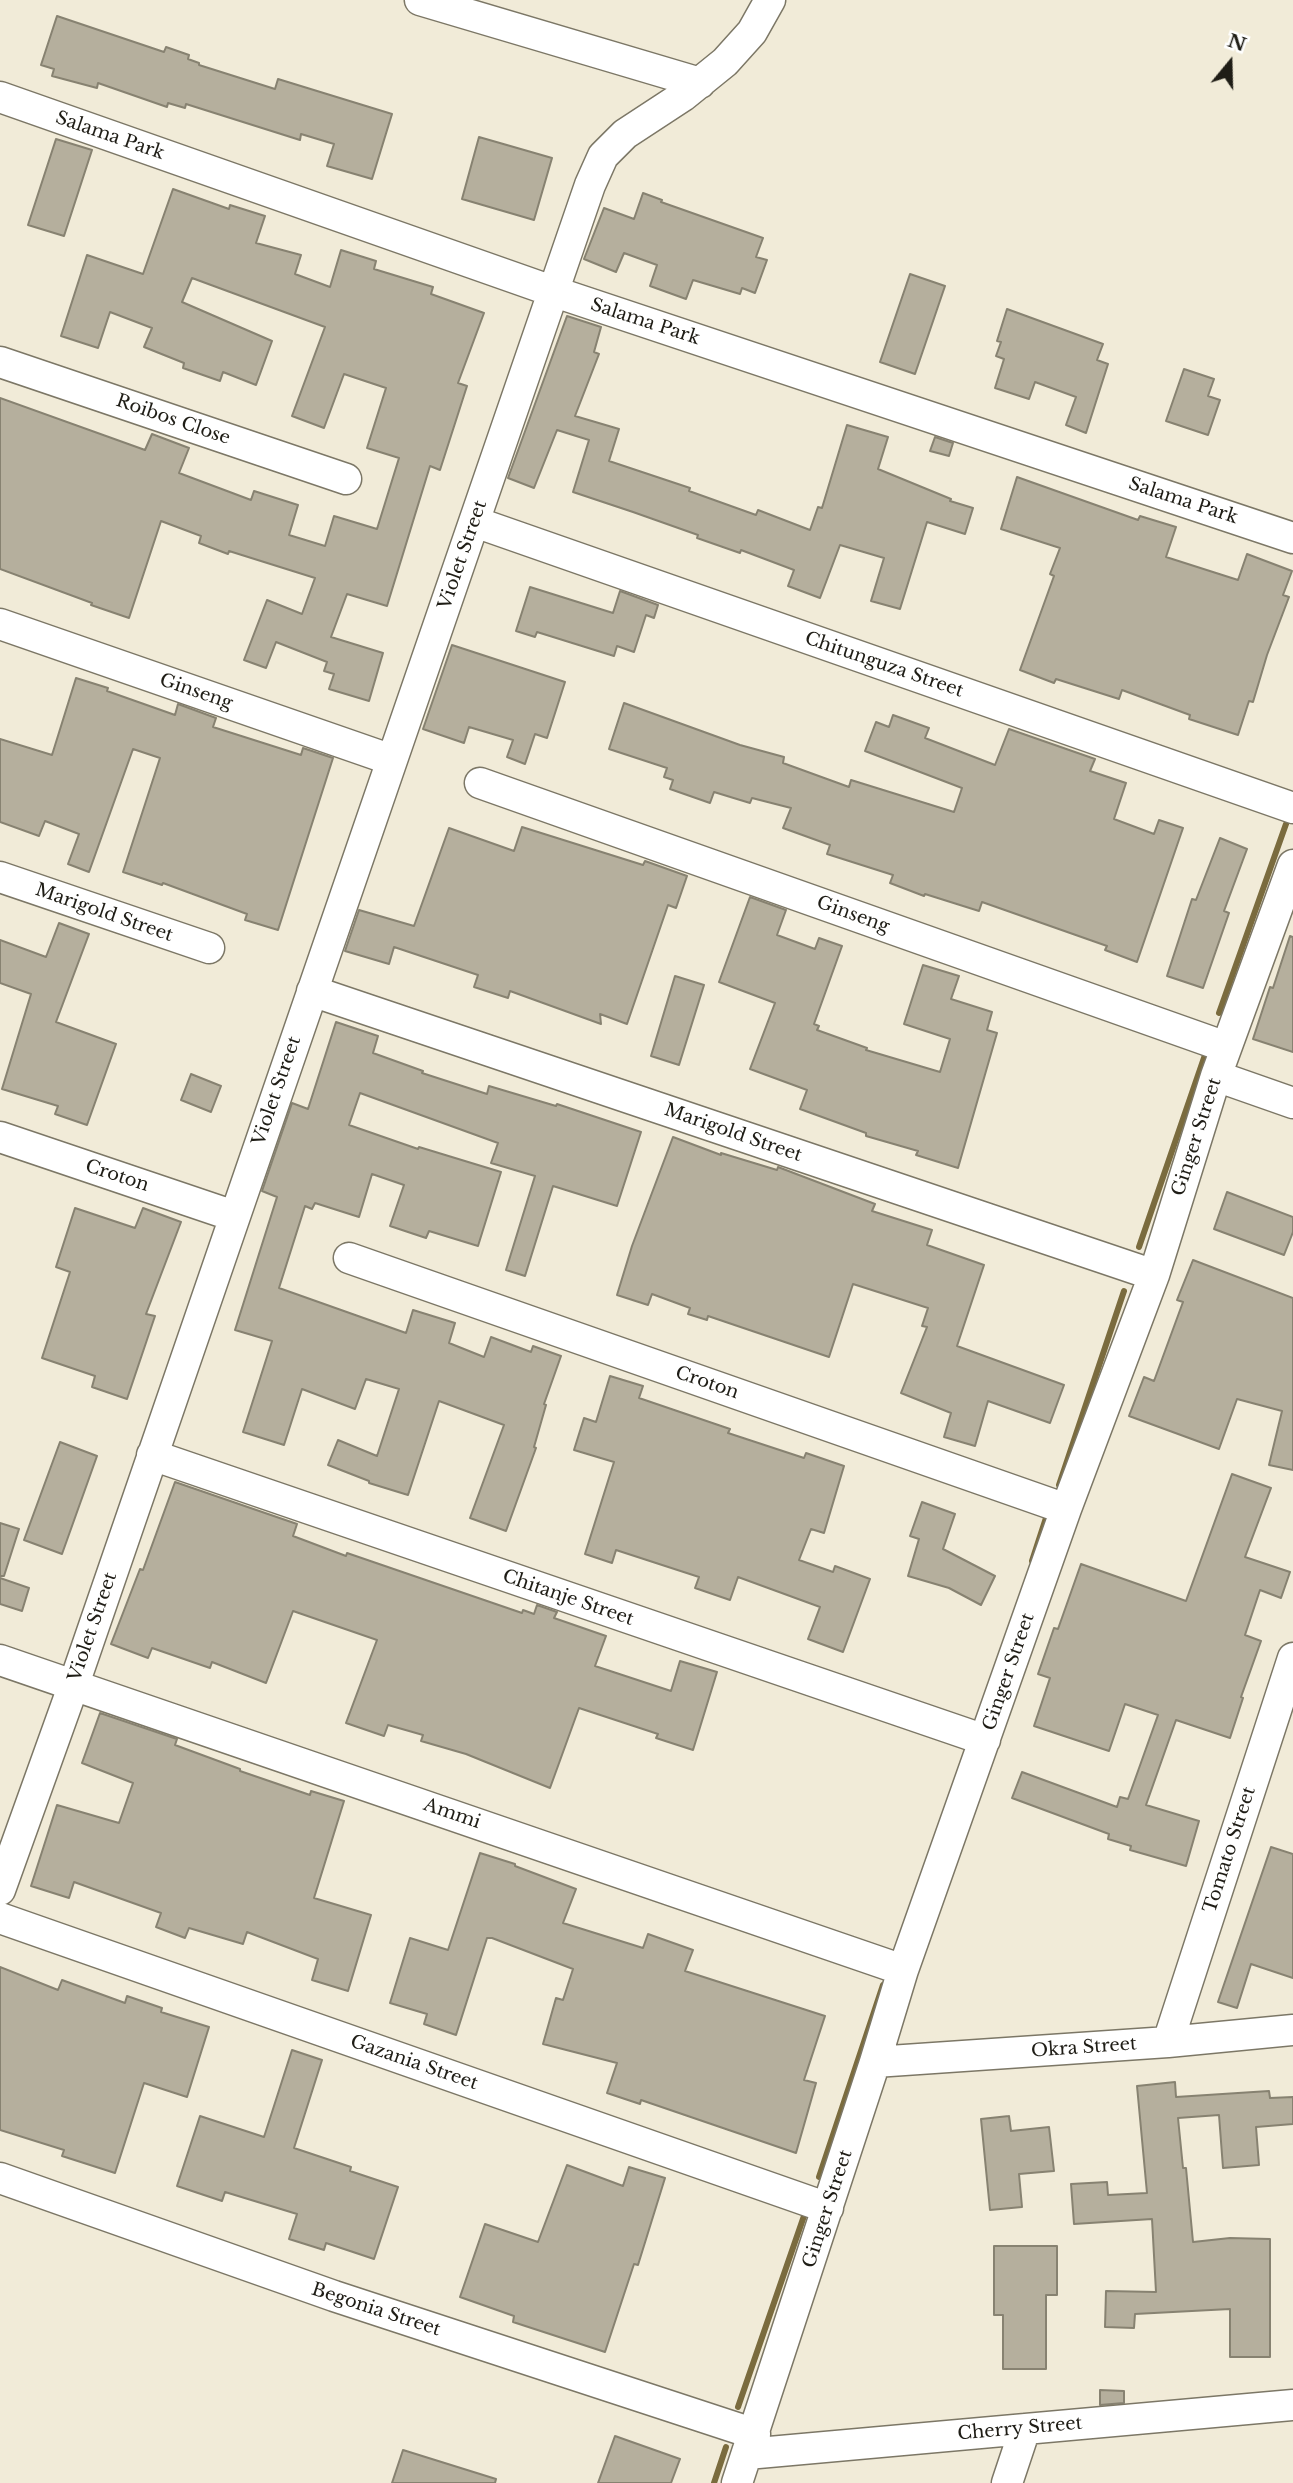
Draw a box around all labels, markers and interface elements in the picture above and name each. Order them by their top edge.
north arrow [1195,28,1265,98]
text: N [1225,29,1249,56]
street label: Salama Park [53,107,167,165]
street label: Salama Park [588,294,702,350]
street label: Roibos Close [113,390,233,450]
street label: Salama Park [1126,473,1240,529]
street label: Violet Street [434,498,492,612]
street label: Chitunguza Street [802,628,966,702]
street label: Ginseng [157,669,235,715]
street label: Marigold Street [32,879,176,947]
street label: Ginseng [814,892,892,938]
street label: Violet Street [248,1034,306,1148]
street label: Ginger Street [1168,1075,1226,1199]
street label: Marigold Street [661,1099,805,1167]
street label: Croton [82,1156,152,1196]
street label: Croton [672,1362,742,1404]
street label: Chitanje Street [500,1565,636,1631]
street label: Violet Street [64,1570,122,1684]
street label: Ginger Street [979,1610,1039,1734]
street label: Tomato Street [1199,1784,1261,1916]
street label: Ammi [421,1794,483,1834]
street label: Gazania Street [347,2031,481,2095]
street label: Okra Street [1030,2034,1138,2062]
street label: Ginger Street [799,2147,857,2271]
street label: Begonia Street [309,2279,443,2341]
street label: Cherry Street [957,2413,1083,2445]

